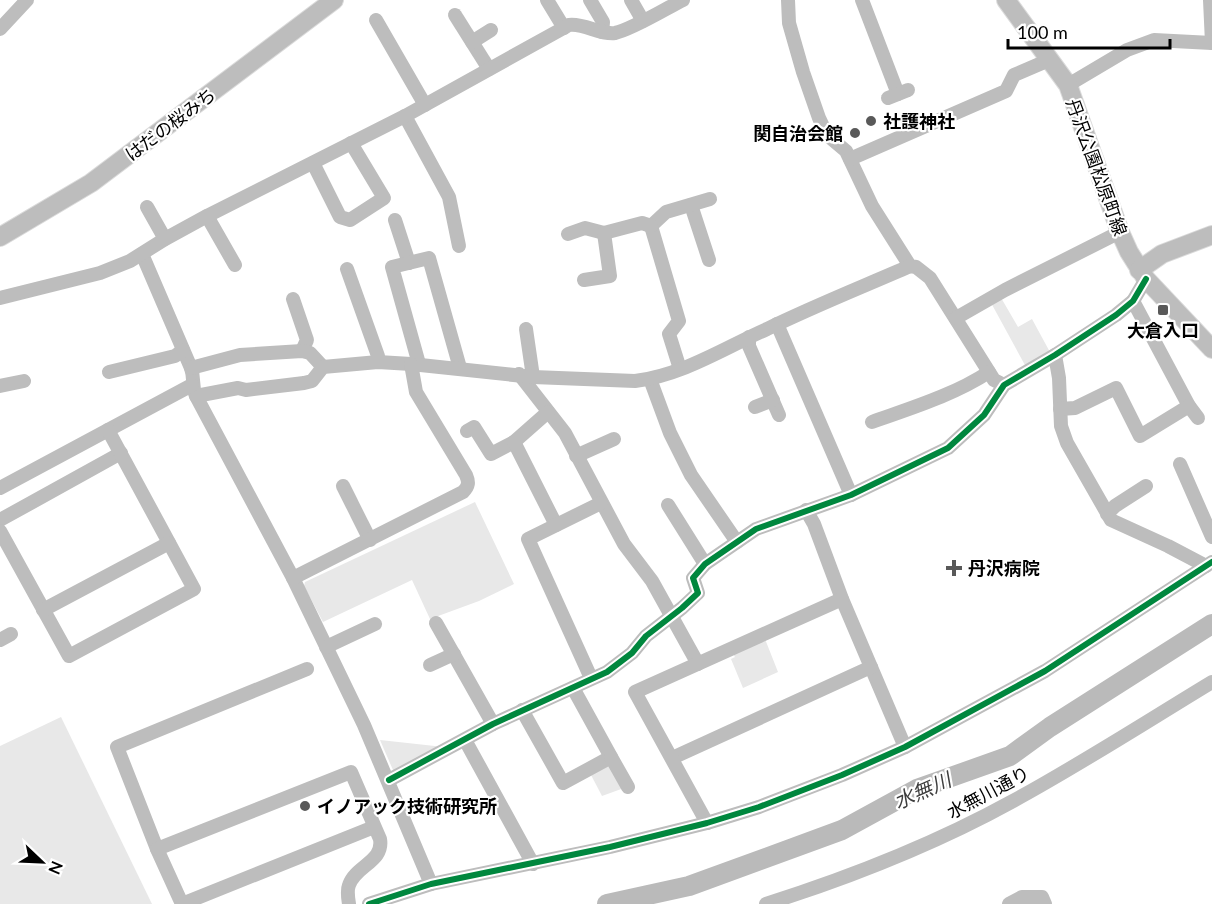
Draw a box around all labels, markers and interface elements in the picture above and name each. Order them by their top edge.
scale bar [1008,12,1170,50]
text: 100 m [1017,21,1068,43]
street label: はだの桜みち [120,83,220,165]
street label: 丹沢公園松原町線 [1062,96,1132,238]
place label: 社護神社 [883,110,955,132]
marker: 社護神社 [864,114,878,128]
place label: 関自治会館 [753,122,843,144]
marker: 関自治会館 [848,126,862,140]
marker: 大倉入口 [1156,303,1170,317]
place label: 大倉入口 [1127,319,1199,341]
place label: 丹沢病院 [968,557,1040,579]
marker: 丹沢病院 [945,559,963,577]
street label: 水無川通り [943,761,1033,823]
water label: 水無川 [890,766,956,813]
place label: イノアック技術研究所 [317,795,497,817]
marker: イノアック技術研究所 [298,799,312,813]
north arrow [12,832,72,892]
text: N [45,859,67,877]

